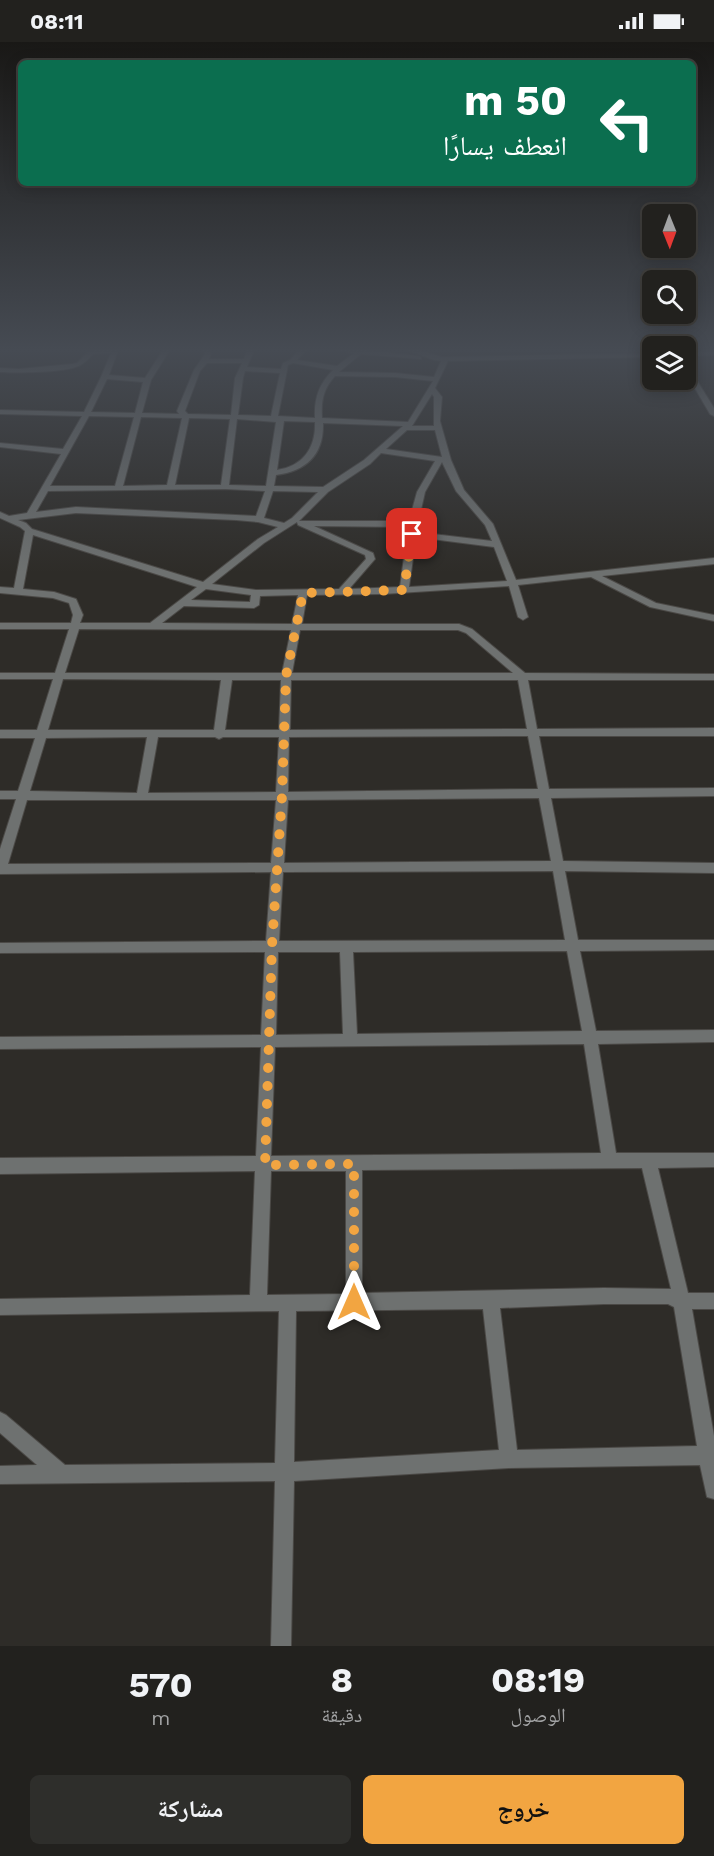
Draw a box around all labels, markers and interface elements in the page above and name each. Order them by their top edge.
text: 08:11 [30,9,84,34]
text: 50 m [464,76,567,125]
icon: left [588,84,666,162]
text: انعطف يسارًا [443,130,567,162]
north arrow [642,204,696,258]
map controls [642,204,696,390]
button: search [642,270,696,324]
button: layers [642,336,696,390]
pin [386,508,437,559]
icon: arrive [395,517,428,550]
position arrow [322,1270,386,1334]
text: 8 [331,1659,353,1701]
text: 08:19 [491,1659,585,1701]
text: 570 [129,1664,193,1706]
text: دقيقة [322,1703,362,1727]
text: الوصول [510,1703,566,1727]
text: m [151,1706,170,1730]
button: مشاركة [30,1775,351,1844]
button: خروج [363,1775,684,1844]

